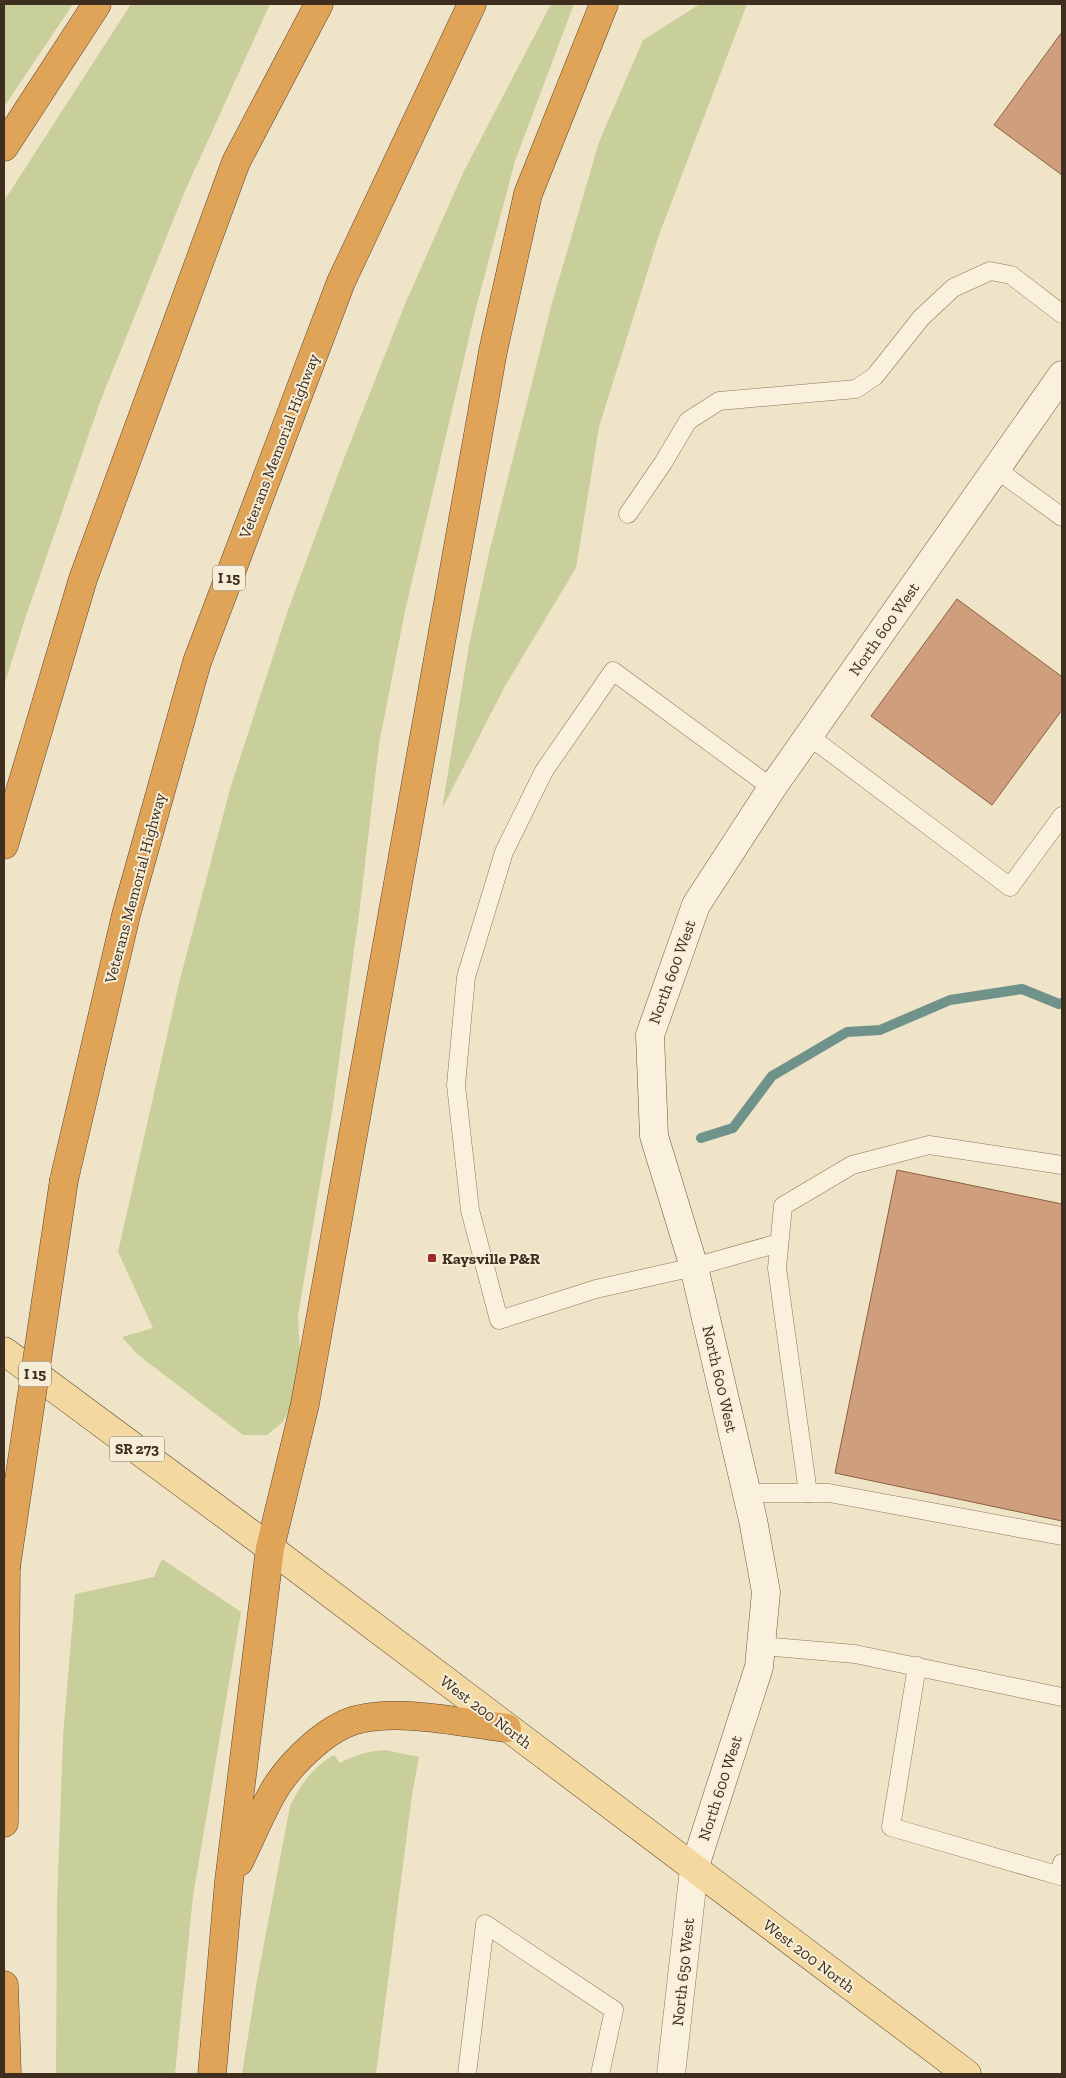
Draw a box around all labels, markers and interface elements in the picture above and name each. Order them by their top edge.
street label: Veterans Memorial Highway [235,350,323,542]
road number: I 15 [213,566,245,590]
street label: North 600 West [845,579,923,679]
street label: Veterans Memorial Highway [100,790,170,986]
street label: North 600 West [644,917,700,1027]
place label: Kaysville P&R [442,1249,541,1268]
marker: Kaysville P&R [426,1252,438,1264]
street label: North 600 West [698,1324,742,1435]
road number: I 15 [19,1362,51,1386]
road number: SR 273 [110,1436,164,1462]
street label: West 200 North [436,1671,536,1753]
street label: North 600 West [694,1733,746,1843]
street label: West 200 North [759,1915,859,1997]
street label: North 650 West [668,1917,698,2027]

